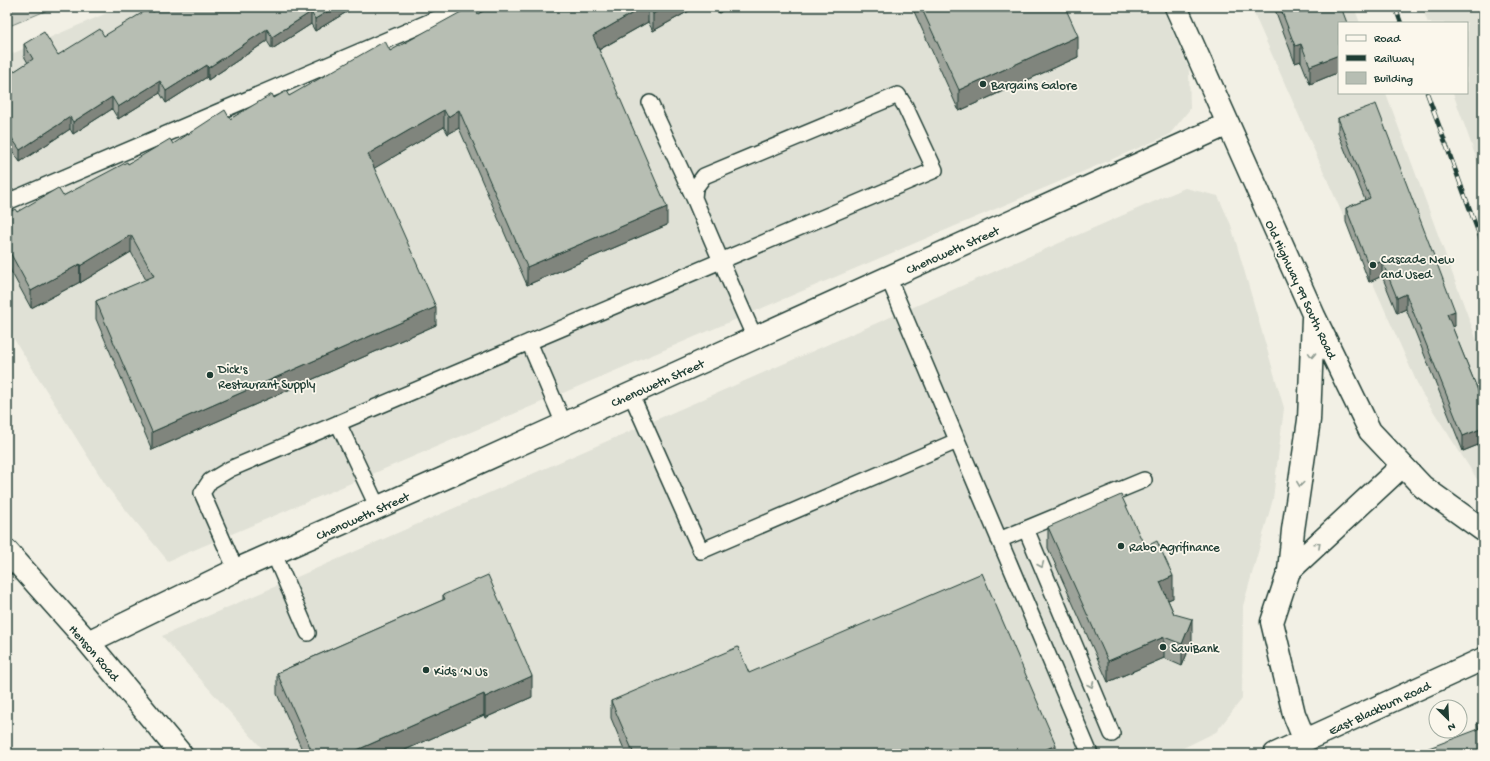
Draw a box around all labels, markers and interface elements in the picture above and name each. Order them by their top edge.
legend [1338,22,1468,94]
text: Road [1374,33,1401,47]
text: Railway [1374,53,1414,67]
text: Building [1373,73,1413,87]
marker: Bargains Galore [978,79,988,89]
place label: Bargains Galore [990,79,1078,94]
street label: Old Highway 99 South Road [1261,218,1339,363]
street label: Chenoweth Street [904,223,1004,279]
place label: Cascade New and Used [1381,253,1454,283]
marker: Cascade New and Used [1368,260,1378,270]
one-way arrow [1308,352,1316,358]
street label: Chenoweth Street [609,356,709,412]
place label: Dick's Restaurant Supply [217,363,316,393]
marker: Dick's Restaurant Supply [205,370,215,380]
one-way arrow [1296,481,1305,487]
street label: Chenoweth Street [314,489,414,545]
marker: Rabo Agrifinance [1116,541,1126,551]
place label: Rabo Agrifinance [1129,541,1220,556]
one-way arrow [1313,542,1321,549]
one-way arrow [1037,561,1045,568]
street label: Henson Road [65,622,122,686]
marker: SaviBank [1158,642,1168,652]
place label: SaviBank [1171,642,1220,657]
marker: Kids ‘N Us [421,665,431,675]
place label: Kids ‘N Us [434,665,489,680]
street label: East Blackburn Road [1327,679,1435,739]
one-way arrow [1086,680,1094,688]
north arrow [1428,699,1468,739]
text: N [1446,719,1457,733]

